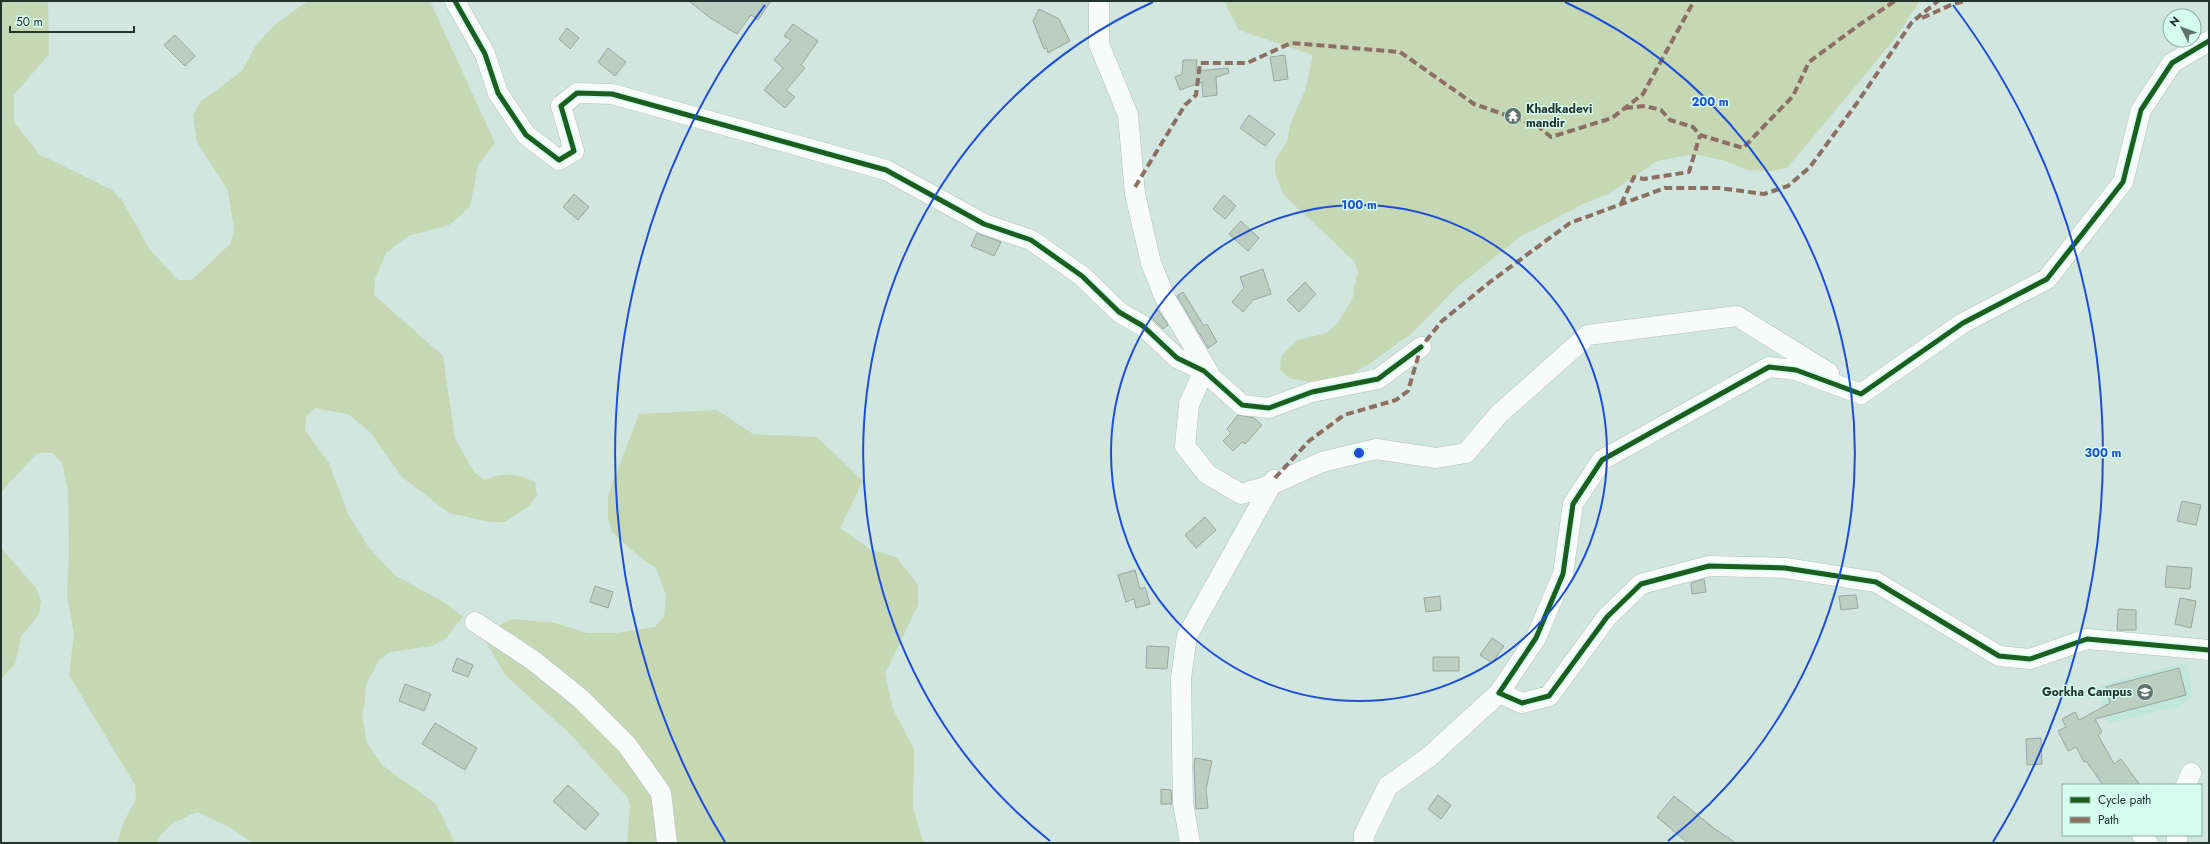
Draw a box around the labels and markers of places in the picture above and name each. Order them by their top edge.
place label: Khadkadevi mandir [1526,100,1592,132]
temple icon: Khadkadevi mandir [1503,106,1523,126]
centre of rings [1352,446,1366,460]
school or university icon: Gorkha Campus [2135,682,2155,702]
place label: Gorkha Campus [2042,683,2133,701]

